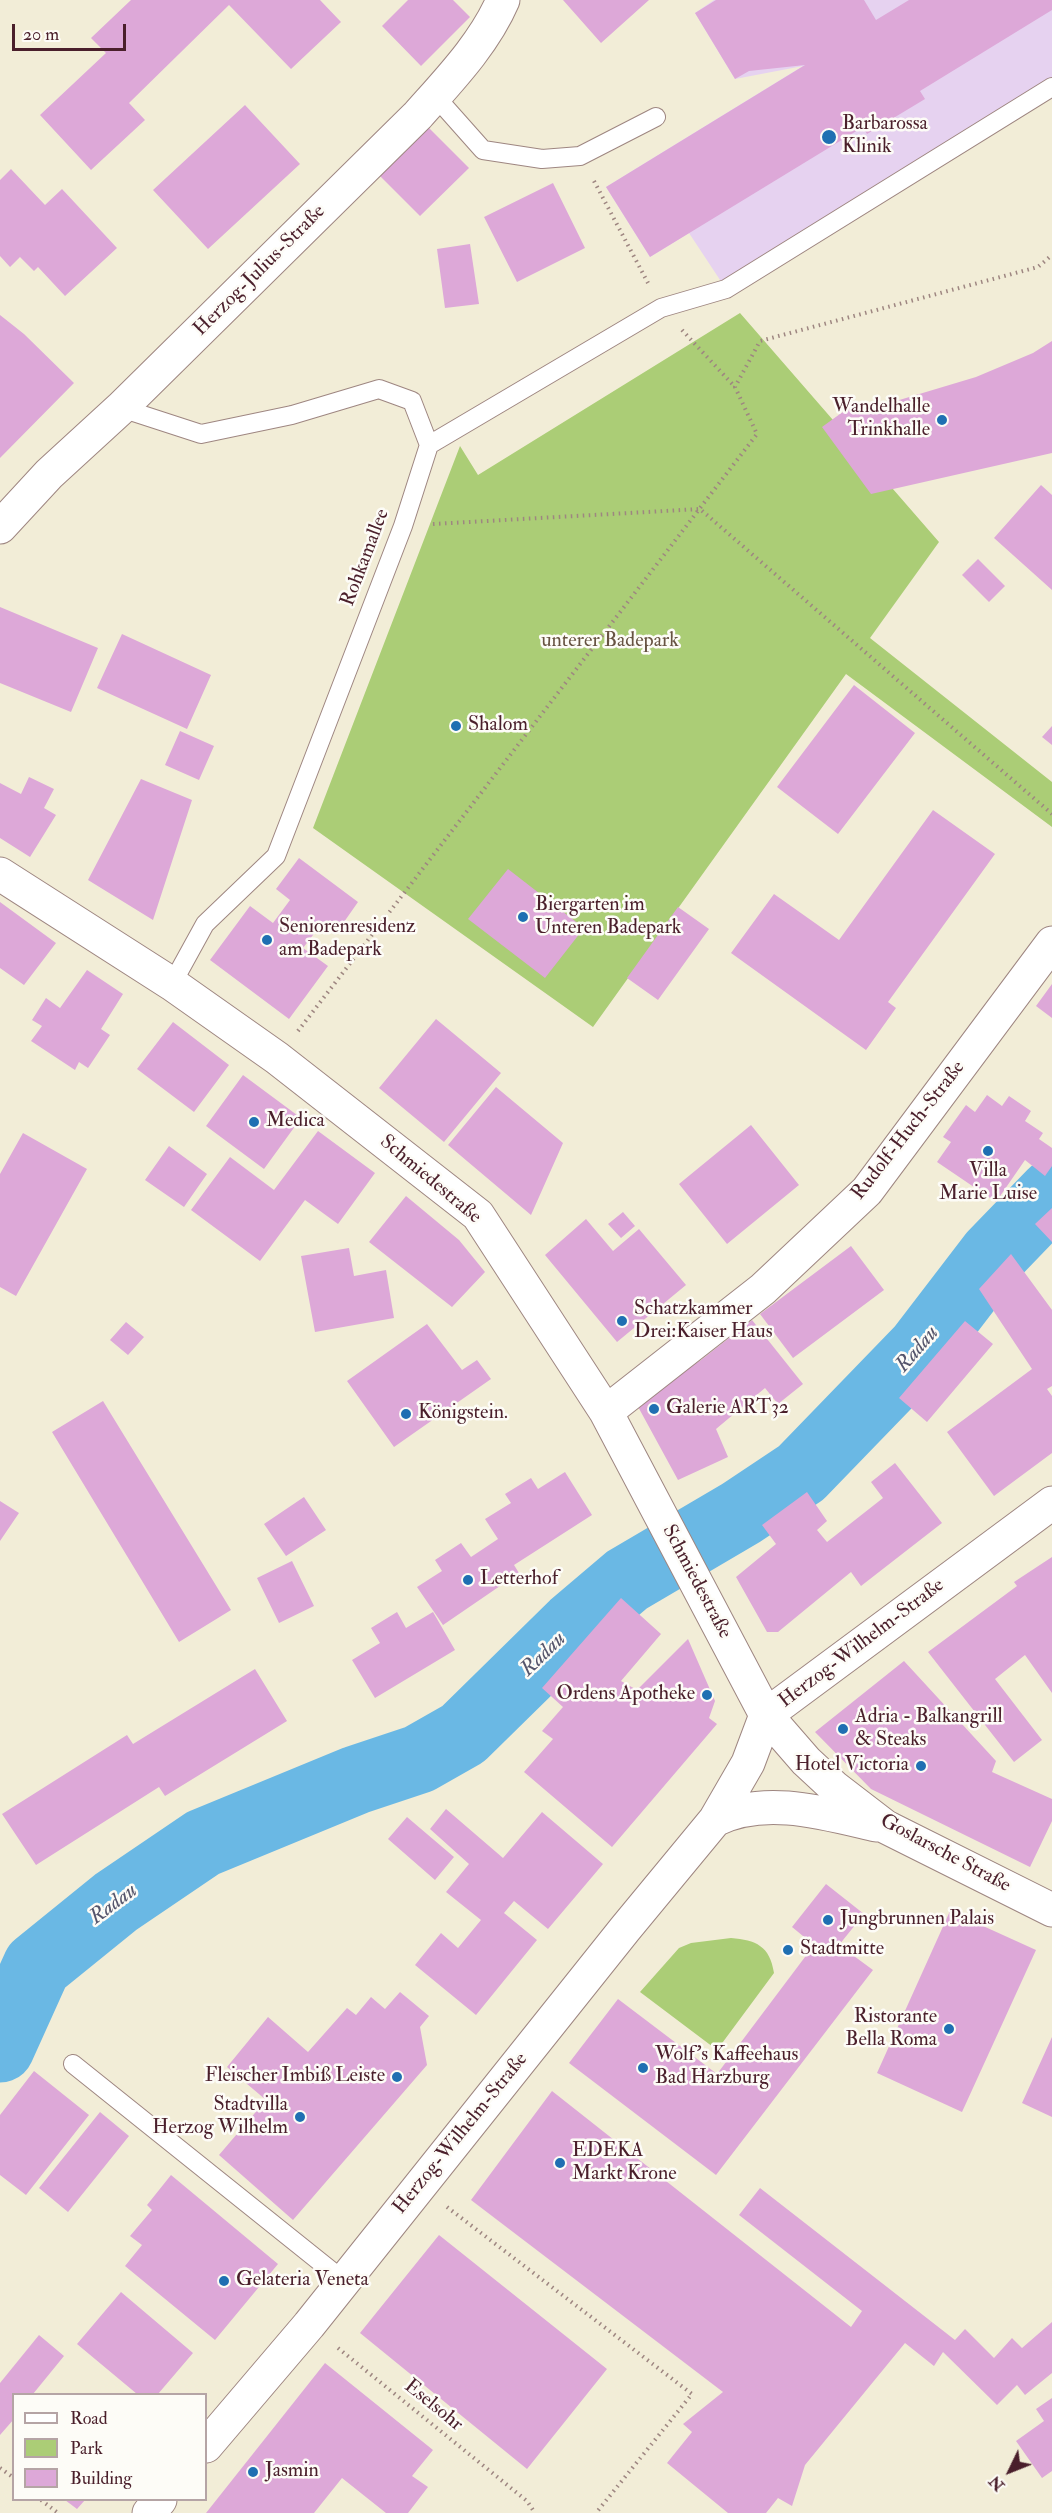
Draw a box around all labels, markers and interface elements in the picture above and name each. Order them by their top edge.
scale bar [15,12,129,50]
text: 20 m [23,23,59,46]
place label: Barbarossa Klinik [842,113,928,160]
marker: Barbarossa Klinik [820,128,838,146]
street label: Herzog-Julius-Straße [189,200,331,342]
place label: Wandelhalle Trinkhalle [832,396,930,443]
marker: Wandelhalle Trinkhalle [935,413,949,427]
street label: Rohkamallee [336,506,396,610]
park label: unterer Badepark [541,630,679,654]
place label: Shalom [468,714,528,738]
marker: Shalom [449,719,463,733]
place label: Biergarten im Unteren Badepark [535,894,681,941]
marker: Biergarten im Unteren Badepark [516,910,530,924]
place label: Seniorenresidenz am Badepark [279,916,416,963]
marker: Seniorenresidenz am Badepark [260,933,274,947]
street label: Rudolf-Huch-Straße [847,1057,971,1205]
place label: Medica [266,1110,325,1134]
marker: Medica [247,1115,261,1129]
street label: Schmiedestraße [374,1131,486,1229]
marker: Villa Marie Luise [981,1144,995,1158]
place label: Villa Marie Luise [939,1160,1037,1207]
place label: Schatzkammer Drei:Kaiser Haus [634,1298,773,1345]
marker: Schatzkammer Drei:Kaiser Haus [615,1314,629,1328]
water label: Radau [891,1322,945,1378]
place label: Galerie ART32 [666,1397,789,1421]
place label: Königstein. [418,1402,508,1426]
marker: Galerie ART32 [647,1402,661,1416]
marker: Königstein. [399,1407,413,1421]
street label: Schmiedestraße [656,1521,736,1643]
place label: Letterhof [480,1568,558,1592]
marker: Letterhof [461,1573,475,1587]
street label: Herzog-Wilhelm-Straße [775,1574,949,1714]
water label: Radau [516,1628,572,1682]
place label: Ordens Apotheke [556,1683,695,1707]
marker: Ordens Apotheke [700,1688,714,1702]
place label: Adria - Balkangrill & Steaks [855,1706,1003,1753]
marker: Adria - Balkangrill & Steaks [836,1722,850,1736]
place label: Hotel Victoria [795,1754,909,1778]
marker: Hotel Victoria [914,1759,928,1773]
street label: Goslarsche Straße [876,1809,1014,1899]
water label: Radau [85,1879,143,1931]
place label: Jungbrunnen Palais [840,1908,994,1932]
marker: Jungbrunnen Palais [821,1913,835,1927]
place label: Stadtmitte [800,1938,884,1962]
marker: Stadtmitte [781,1943,795,1957]
place label: Ristorante Bella Roma [845,2006,937,2053]
marker: Ristorante Bella Roma [942,2022,956,2036]
place label: Wolf's Kaffeehaus Bad Harzburg [655,2044,798,2091]
street label: Herzog-Wilhelm-Straße [388,2048,534,2220]
marker: Wolf's Kaffeehaus Bad Harzburg [636,2061,650,2075]
place label: Fleischer Imbiß Leiste [205,2065,385,2089]
marker: Fleischer Imbiß Leiste [390,2070,404,2084]
place label: Stadtvilla Herzog Wilhelm [152,2094,288,2141]
marker: Stadtvilla Herzog Wilhelm [293,2110,307,2124]
place label: EDEKA Markt Krone [572,2140,677,2187]
marker: EDEKA Markt Krone [553,2156,567,2170]
place label: Gelateria Veneta [236,2269,369,2293]
marker: Gelateria Veneta [217,2274,231,2288]
street label: Eselsohr [399,2375,467,2437]
legend [12,2393,207,2501]
text: Road [70,2407,108,2430]
text: Park [70,2437,103,2460]
north arrow [980,2441,1040,2501]
place label: Jasmin [265,2460,319,2484]
marker: Jasmin [246,2465,260,2479]
text: Building [70,2467,132,2490]
text: N [985,2471,1009,2495]

